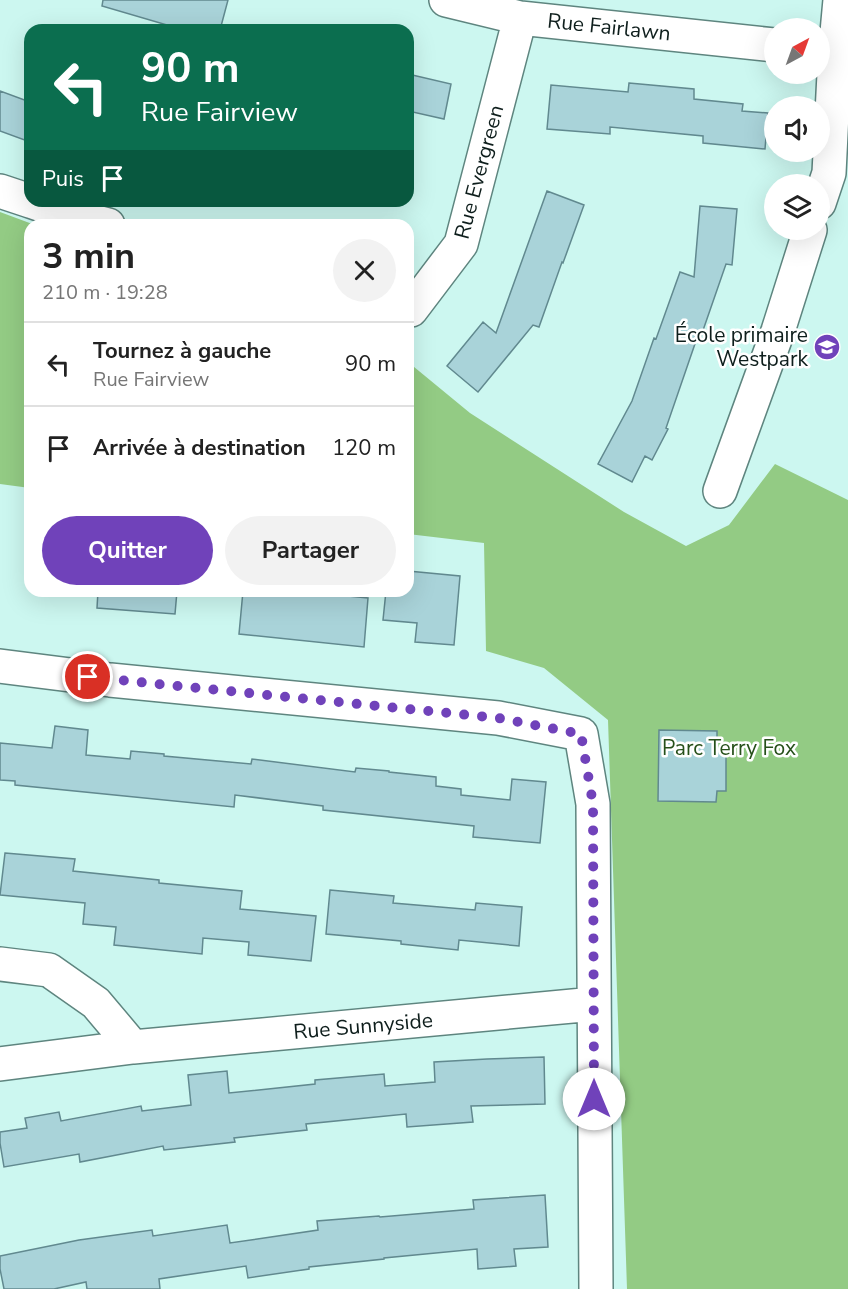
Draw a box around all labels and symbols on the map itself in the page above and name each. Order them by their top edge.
street label: Rue Fairlawn [546,7,672,47]
north arrow [764,18,830,84]
street label: Rue Evergreen [448,102,510,242]
place label: École primaire Westpark [675,321,808,373]
school or university icon: École primaire Westpark [812,332,842,362]
pin [62,651,113,702]
park label: Parc Terry Fox [662,734,796,762]
street label: Rue Sunnyside [292,1006,434,1046]
position arrow [562,1067,626,1131]

